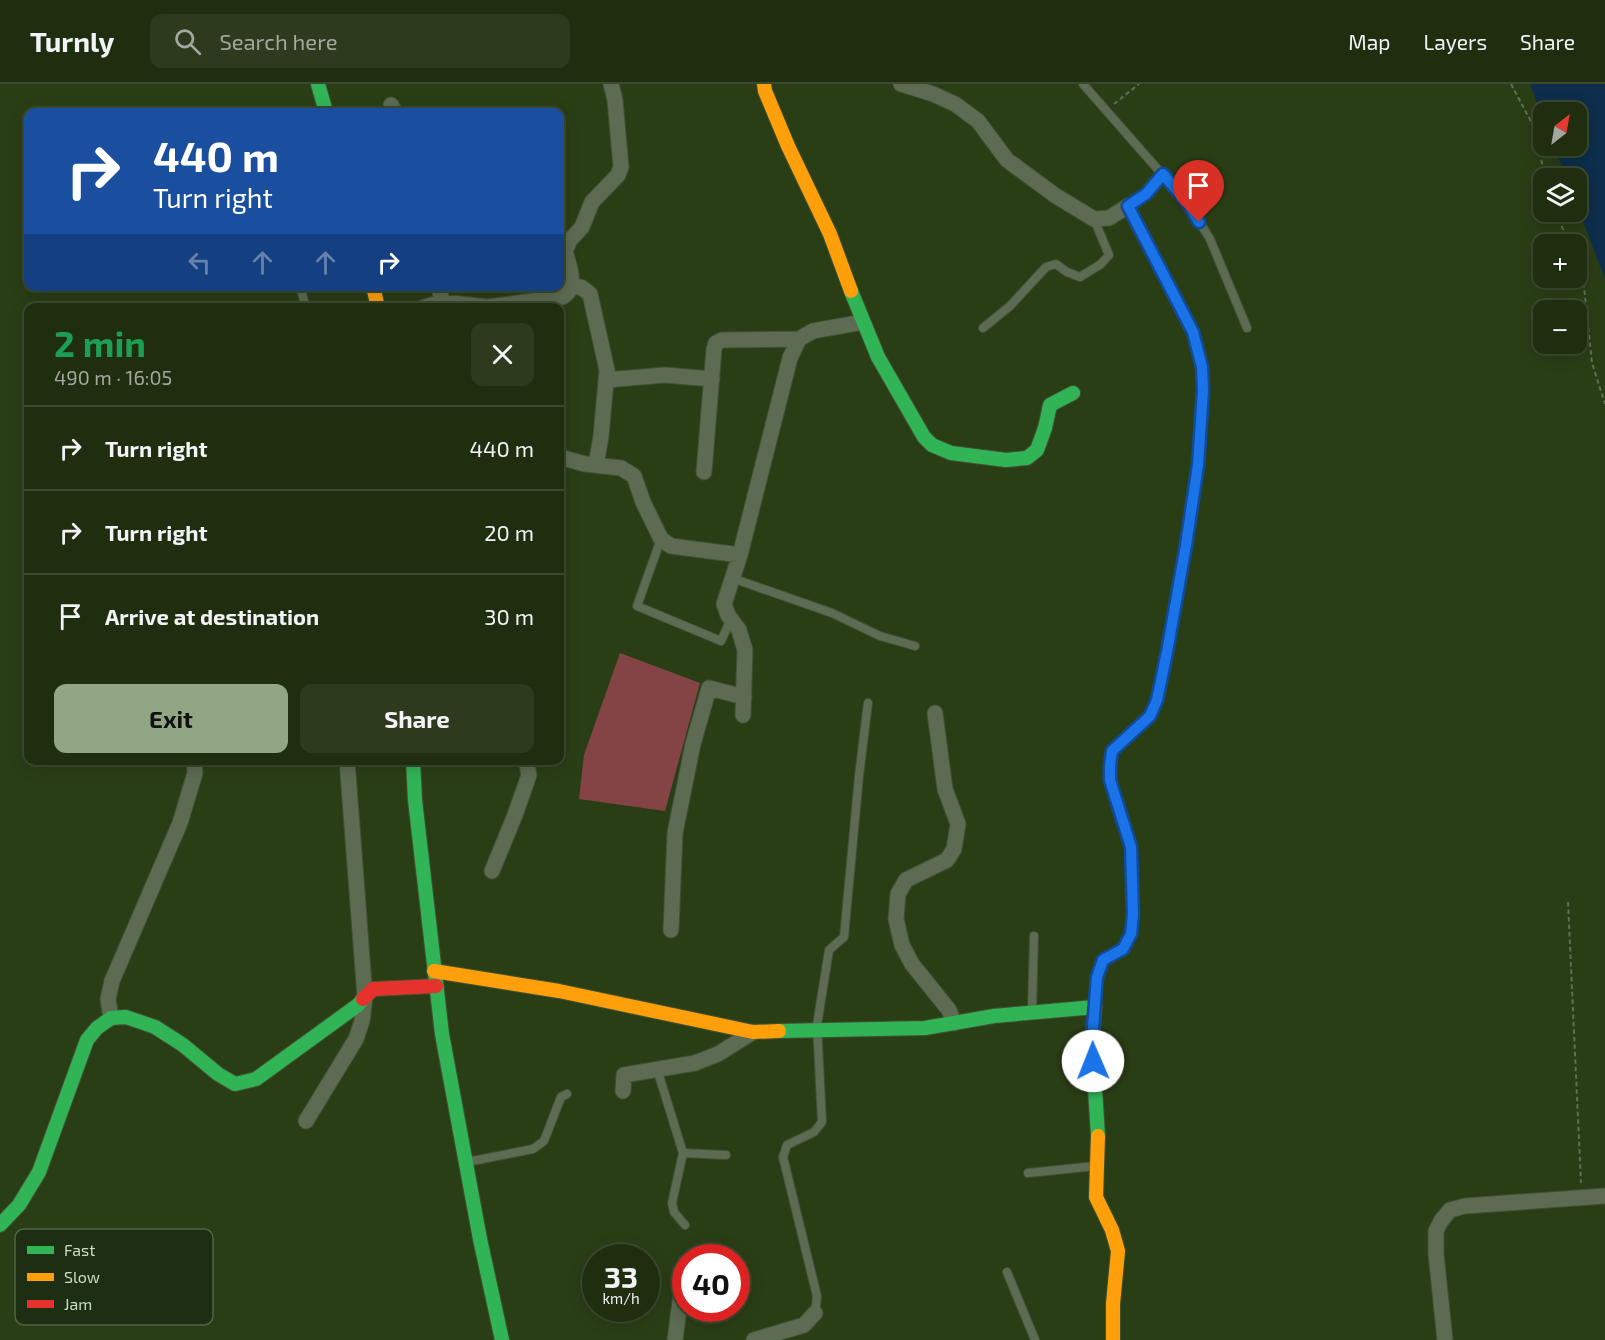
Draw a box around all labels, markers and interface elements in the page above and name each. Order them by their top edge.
search box [150,14,570,68]
text: Turnly [30,24,114,58]
icon: search [171,25,204,58]
text: Search here [219,28,338,54]
text: Map [1348,29,1390,54]
text: Layers [1423,29,1487,54]
text: Share [1520,29,1575,54]
north arrow [1533,102,1587,156]
map controls [1533,102,1587,354]
text: 440 m [153,130,279,180]
icon: right [54,132,132,210]
pin [1173,160,1224,222]
button: layers [1533,168,1587,222]
icon: arrive [1182,169,1215,202]
text: Turn right [153,181,273,213]
button: + [1533,234,1587,288]
icon: left [183,246,216,279]
icon: ahead [246,246,279,279]
icon: ahead [309,246,342,279]
icon: right [372,246,405,279]
button: − [1533,300,1587,354]
text: 2 min [54,321,146,364]
button: close [471,323,534,386]
text: 490 m · 16:05 [54,365,172,389]
icon: right [54,432,87,465]
text: Turn right [105,435,207,461]
text: 440 m [469,435,534,461]
icon: right [54,516,87,549]
text: Turn right [105,519,207,545]
text: 20 m [484,519,534,545]
icon: arrive [54,600,87,633]
text: Arrive at destination [105,603,319,629]
text: 30 m [484,603,534,629]
button: Exit [54,684,288,753]
button: Share [300,684,534,753]
position arrow [1061,1029,1125,1093]
legend [15,1229,213,1325]
text: Fast [64,1240,95,1259]
speed limit sign: 40 [672,1244,750,1322]
text: 33 [604,1258,638,1294]
text: Slow [64,1267,100,1286]
text: km/h [602,1289,640,1307]
text: Jam [64,1294,92,1313]

